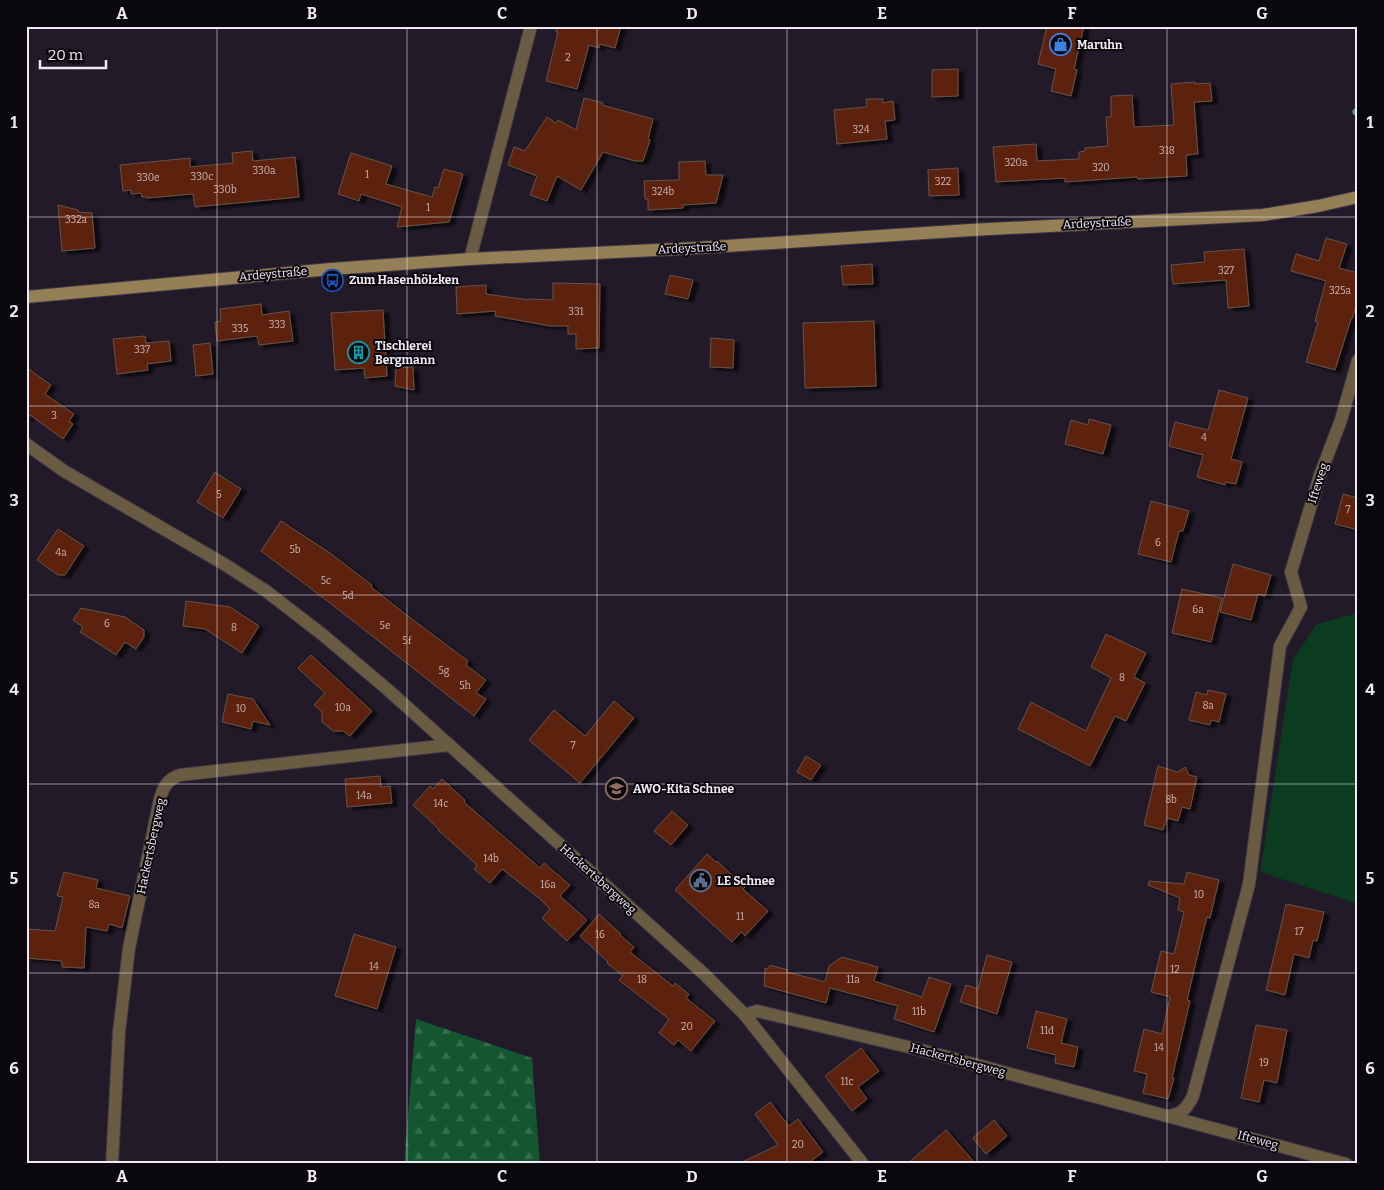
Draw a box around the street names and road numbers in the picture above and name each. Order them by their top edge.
street label: Ardeystraße [1062,214,1132,232]
street label: Ardeystraße [657,239,727,257]
street label: Ardeystraße [238,264,308,284]
street label: Ifteweg [1305,461,1331,505]
street label: Hackertsbergweg [134,796,168,895]
street label: Hackertsbergweg [557,841,639,917]
street label: Hackertsbergweg [909,1041,1007,1079]
street label: Ifteweg [1236,1128,1280,1152]

